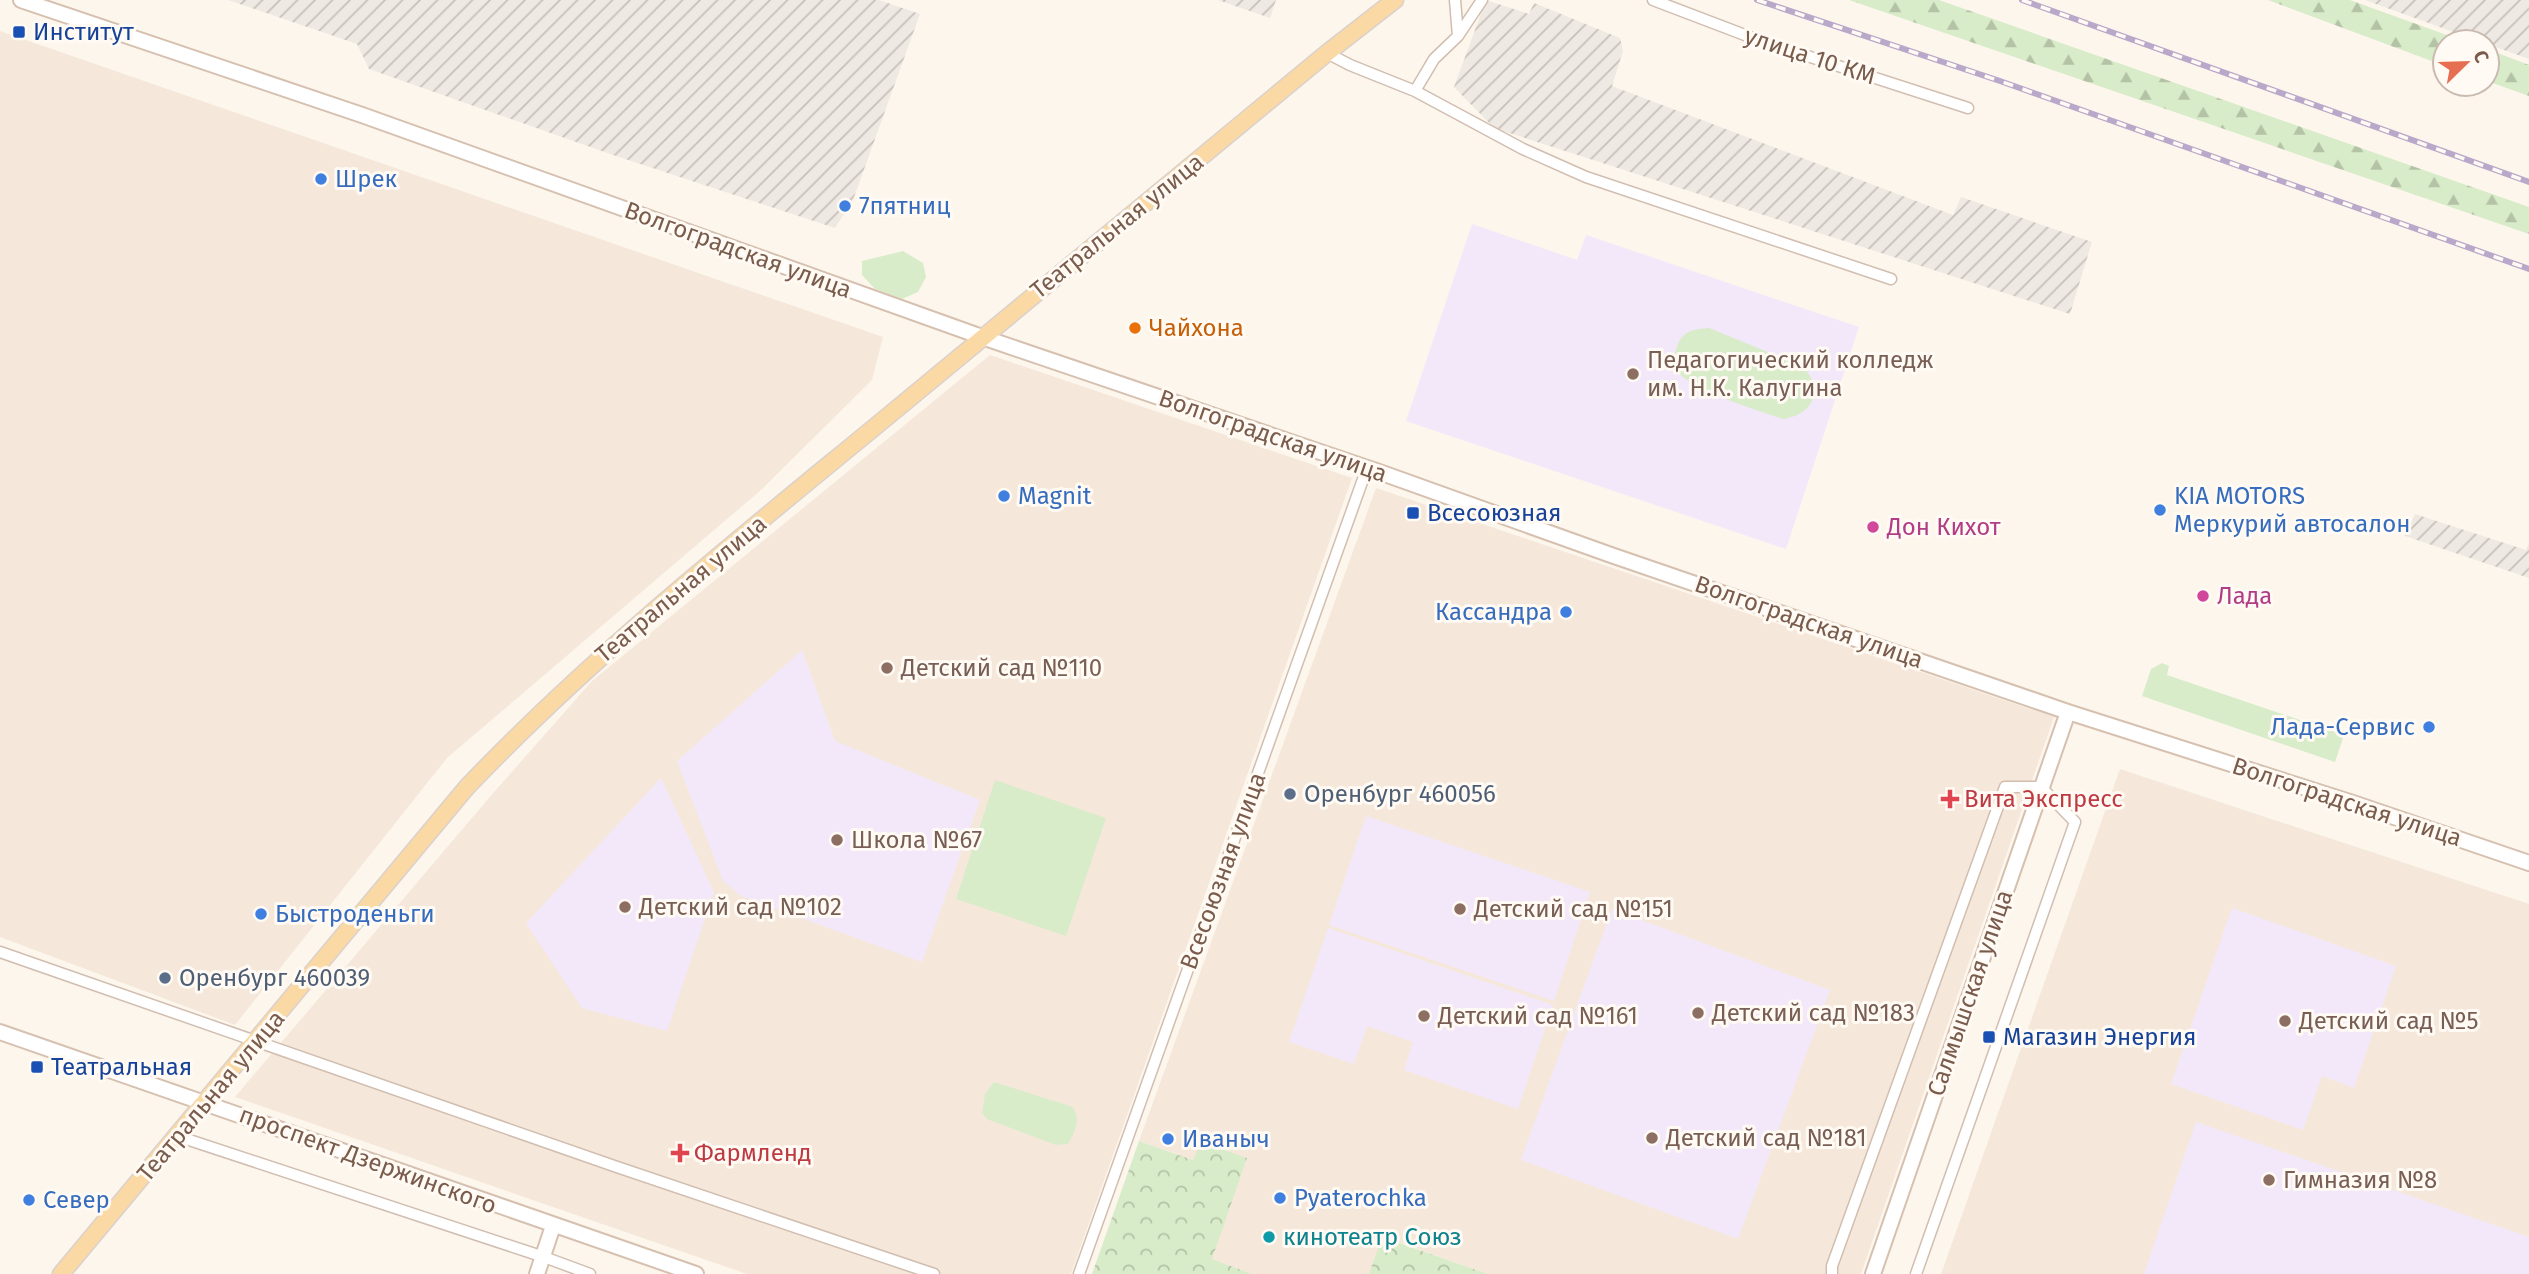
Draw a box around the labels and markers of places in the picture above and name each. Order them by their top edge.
place label: Институт [33,18,134,46]
marker: Институт [11,24,27,40]
place label: Шрек [335,165,398,193]
marker: Шрек [313,171,329,187]
place label: 7пятниц [859,192,950,220]
marker: 7пятниц [837,198,853,214]
place label: Чайхона [1149,314,1244,342]
marker: Чайхона [1127,320,1143,336]
place label: Педагогический колледж им. Н.К. Калугина [1647,346,1933,402]
marker: Педагогический колледж им. Н.К. Калугина [1625,366,1641,382]
place label: Magnit [1018,482,1092,510]
place label: KIA MOTORS Меркурий автосалон [2174,482,2410,538]
marker: Magnit [996,488,1012,504]
place label: Всесоюзная [1427,499,1561,527]
marker: KIA MOTORS Меркурий автосалон [2152,502,2168,518]
marker: Всесоюзная [1405,505,1421,521]
place label: Дон Кихот [1886,513,2001,541]
marker: Дон Кихот [1865,519,1881,535]
place label: Лада [2217,582,2272,610]
marker: Лада [2195,588,2211,604]
place label: Кассандра [1435,598,1552,626]
marker: Кассандра [1558,604,1574,620]
place label: Детский сад №110 [900,654,1102,682]
marker: Детский сад №110 [879,660,895,676]
place label: Лада-Сервис [2271,713,2415,741]
marker: Лада-Сервис [2421,719,2437,735]
place label: Оренбург 460056 [1304,780,1496,808]
place label: Вита Экспресс [1964,785,2123,813]
marker: Оренбург 460056 [1282,786,1298,802]
marker: Вита Экспресс [1942,791,1958,807]
place label: Школа №67 [851,826,982,854]
marker: Школа №67 [829,832,845,848]
place label: Детский сад №102 [638,893,842,921]
place label: Детский сад №151 [1473,895,1673,923]
marker: Детский сад №102 [617,899,633,915]
place label: Быстроденьги [275,900,435,928]
marker: Детский сад №151 [1452,901,1468,917]
marker: Быстроденьги [253,906,269,922]
place label: Оренбург 460039 [179,964,370,992]
marker: Оренбург 460039 [157,970,173,986]
place label: Детский сад №183 [1711,999,1915,1027]
place label: Детский сад №161 [1437,1002,1638,1030]
marker: Детский сад №183 [1690,1005,1706,1021]
place label: Детский сад №5 [2298,1007,2478,1035]
marker: Детский сад №161 [1416,1008,1432,1024]
marker: Детский сад №5 [2277,1013,2293,1029]
place label: Магазин Энергия [2003,1023,2197,1051]
marker: Магазин Энергия [1981,1029,1997,1045]
place label: Театральная [51,1053,192,1081]
marker: Театральная [29,1059,45,1075]
place label: Детский сад №181 [1665,1124,1867,1152]
place label: Иваныч [1182,1125,1270,1153]
marker: Детский сад №181 [1644,1130,1660,1146]
marker: Иваныч [1160,1131,1176,1147]
place label: Фармленд [694,1139,811,1167]
marker: Фармленд [672,1145,688,1161]
place label: Гимназия №8 [2283,1166,2437,1194]
marker: Гимназия №8 [2261,1172,2277,1188]
place label: Pyaterochka [1294,1184,1427,1212]
place label: Север [43,1186,110,1214]
marker: Pyaterochka [1272,1190,1288,1206]
marker: Север [21,1192,37,1208]
place label: кинотеатр Союз [1283,1223,1462,1251]
marker: кинотеатр Союз [1261,1229,1277,1245]

